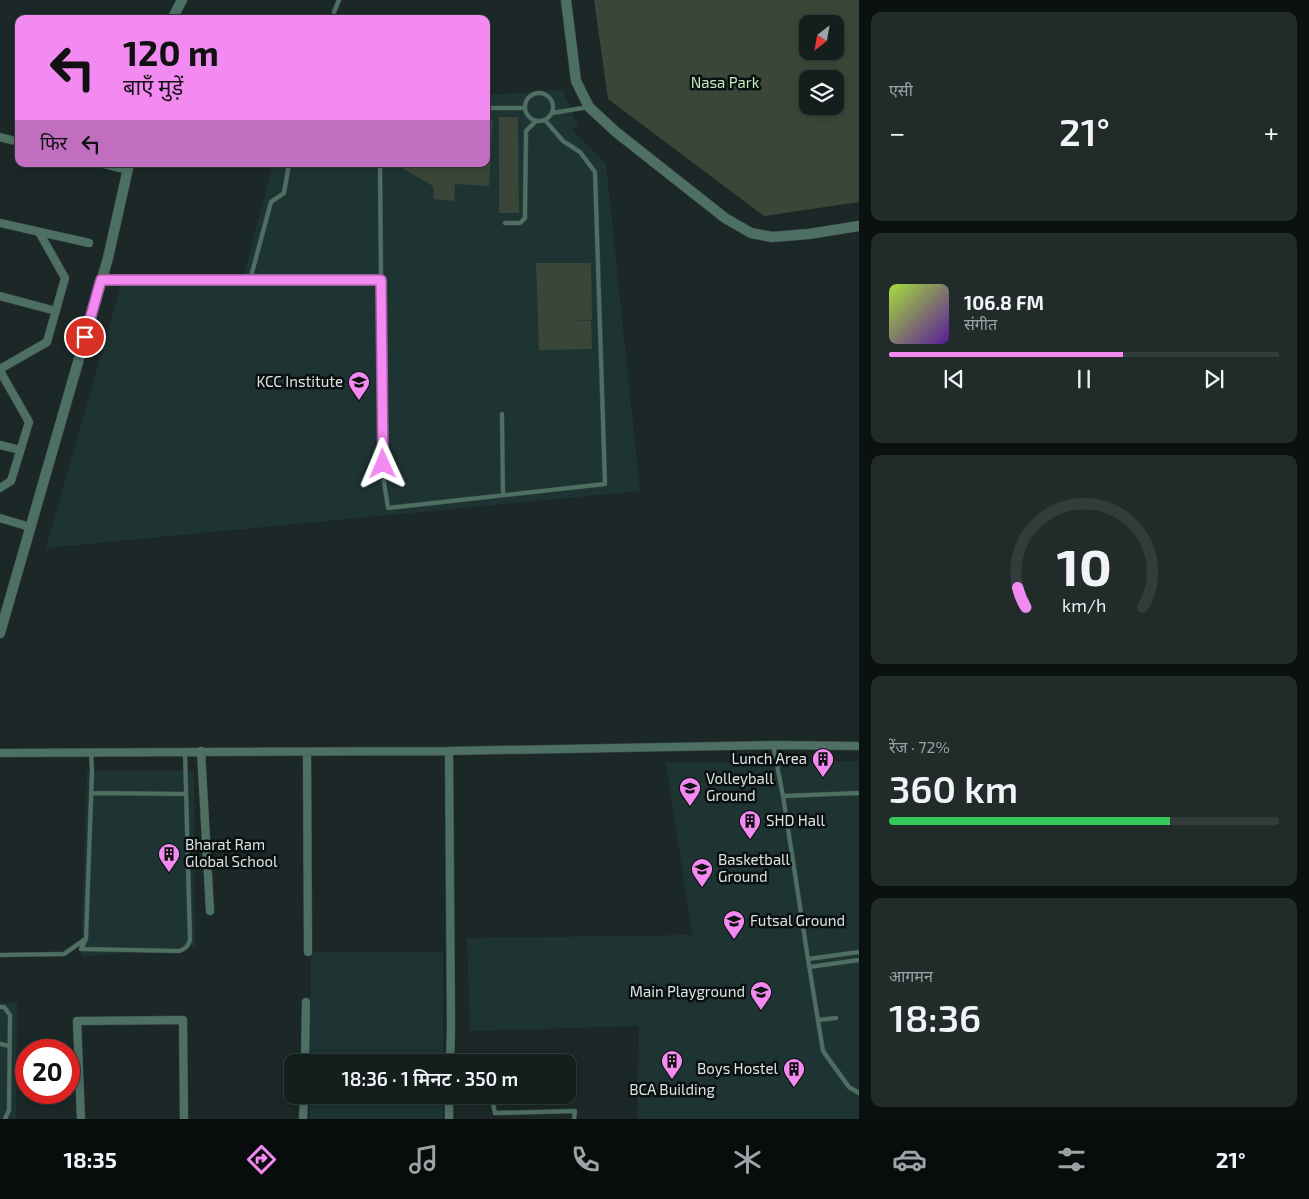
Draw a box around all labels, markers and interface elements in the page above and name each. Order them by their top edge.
north arrow [799,15,844,60]
map controls [799,15,844,115]
text: 120 m [123,31,219,73]
icon: left [40,35,105,100]
button: layers [799,70,844,115]
text: बाएँ मुड़ें [123,73,183,99]
park label: Nasa Park [691,73,760,91]
text: एसी [889,80,913,99]
text: 21° [1059,108,1110,154]
text: − [889,115,905,149]
text: + [1264,115,1279,149]
icon: left [77,130,105,158]
text: फिर [40,131,67,154]
text: 106.8 FM [964,291,1044,314]
text: संगीत [964,314,997,333]
pin [64,316,106,358]
icon: arrive [71,323,99,351]
icon: previous [940,365,968,393]
icon: pause [1070,365,1098,393]
icon: next [1200,365,1228,393]
school or university icon: KCC Institute [347,370,371,401]
place label: KCC Institute [256,372,343,390]
position arrow [356,437,408,489]
text: 10 [1056,534,1112,596]
text: km/h [1062,594,1106,616]
text: रेंज · 72% [889,737,950,756]
building icon: Lunch Area [811,747,835,778]
place label: Lunch Area [732,749,807,767]
text: 360 km [889,765,1018,811]
place label: Volleyball Ground [706,769,774,804]
school or university icon: Volleyball Ground [678,776,702,807]
building icon: SHD Hall [738,809,762,840]
place label: SHD Hall [766,811,825,829]
place label: Bharat Ram Global School [185,835,278,870]
building icon: Bharat Ram Global School [157,842,181,873]
place label: Basketball Ground [718,850,791,885]
school or university icon: Basketball Ground [690,857,714,888]
school or university icon: Futsal Ground [722,909,746,940]
place label: Futsal Ground [750,911,845,929]
text: आगमन [889,966,933,985]
school or university icon: Main Playground [749,980,773,1011]
place label: Main Playground [630,982,745,1000]
text: 18:36 [889,994,981,1040]
speed limit sign: 20 [15,1039,80,1104]
building icon: BCA Building [660,1049,684,1080]
building icon: Boys Hostel [782,1057,806,1088]
place label: Boys Hostel [697,1059,779,1077]
text: 18:36 · 1 मिनट · 350 m [342,1067,518,1090]
place label: BCA Building [629,1080,715,1098]
icon: directions [244,1142,279,1177]
icon: music [406,1142,441,1177]
icon: phone [568,1142,603,1177]
icon: climate [730,1142,765,1177]
icon: car [892,1142,927,1177]
icon: filters [1054,1142,1089,1177]
text: 18:35 [63,1146,117,1172]
text: 21° [1216,1146,1245,1172]

